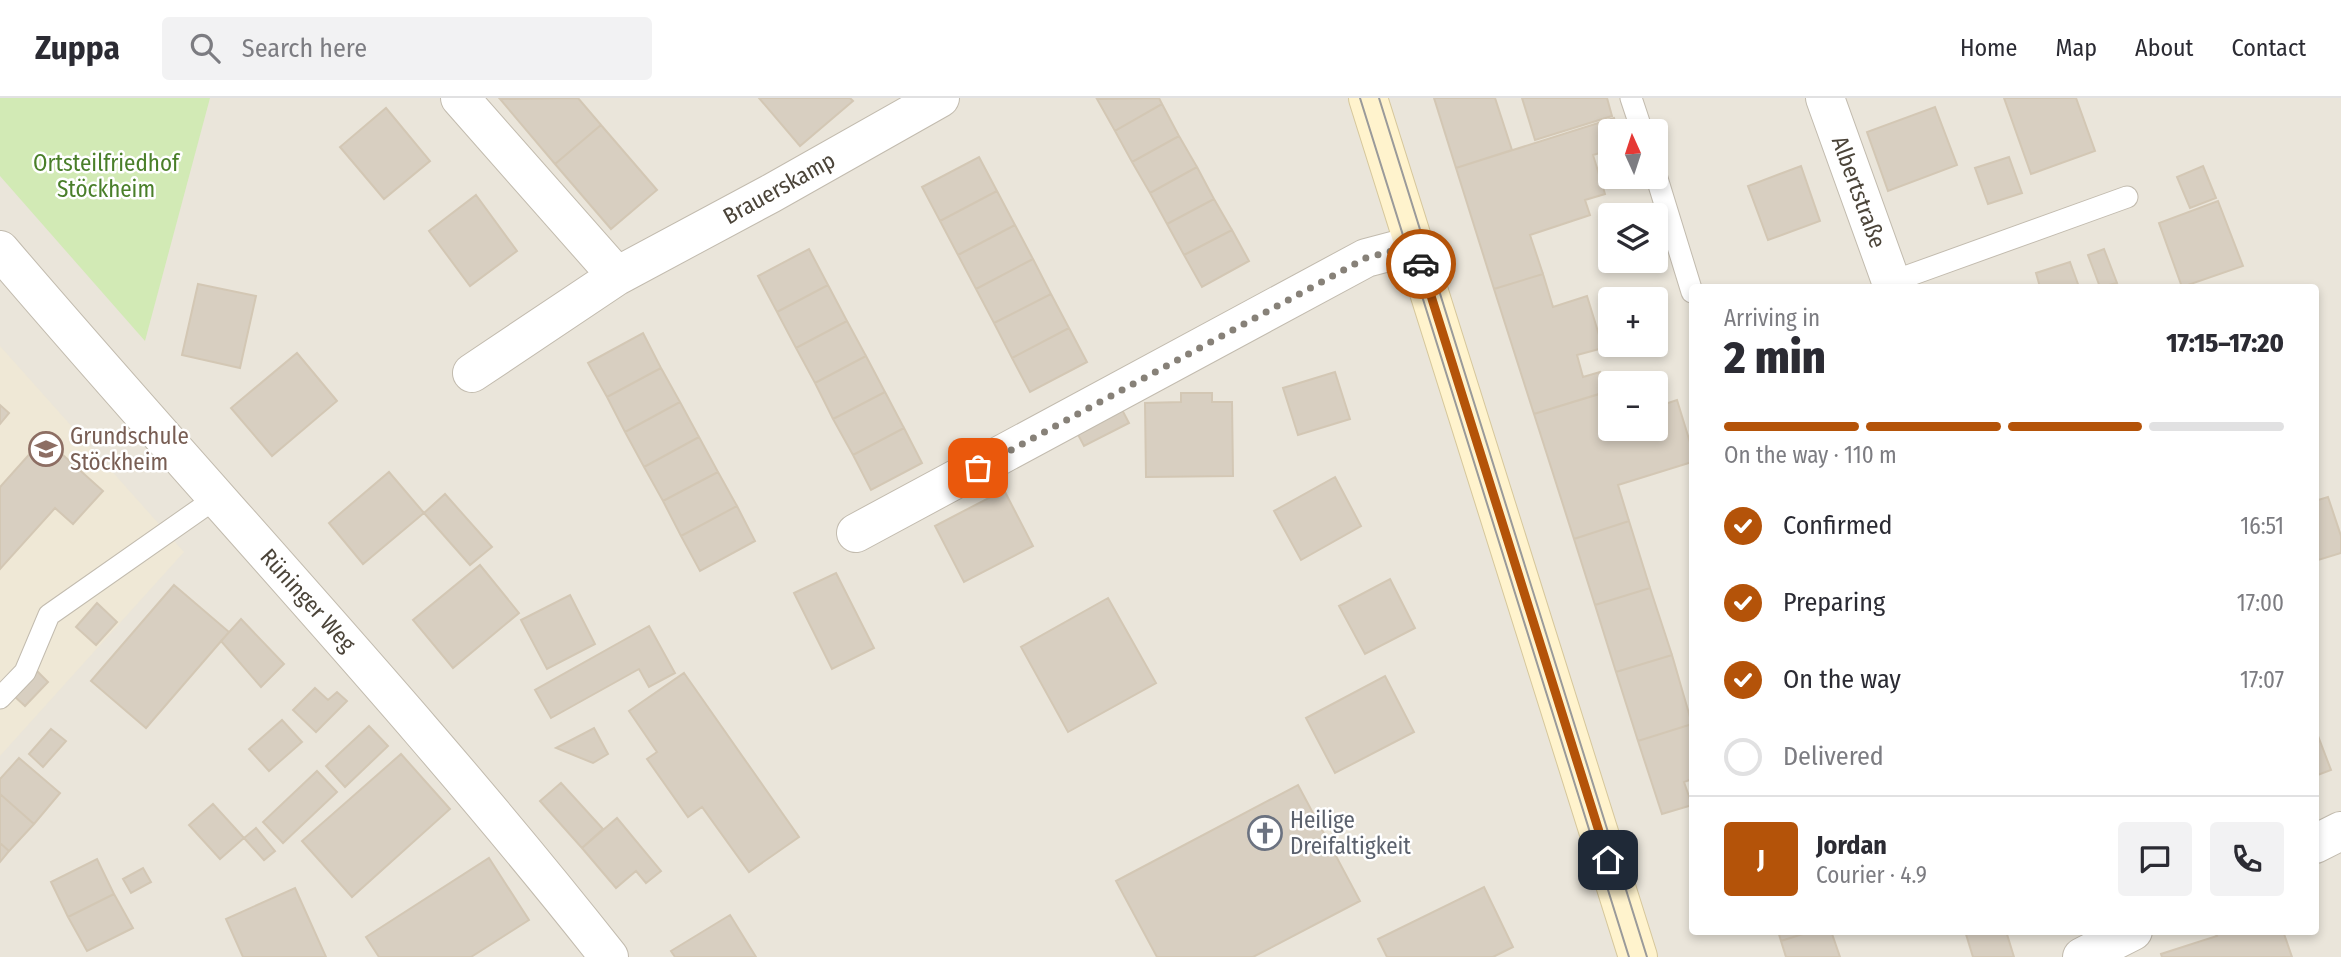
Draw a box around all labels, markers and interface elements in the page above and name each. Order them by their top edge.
search box [162,17,652,80]
text: Zuppa [35,28,120,68]
icon: search [186,29,224,67]
text: Search here [242,33,367,64]
text: Home [1960,34,2017,62]
text: Map [2055,34,2097,62]
text: About [2135,34,2193,62]
text: Contact [2231,34,2306,62]
north arrow [1598,119,1668,189]
map controls [1598,119,1668,441]
street label: Albertstraße [1826,132,1892,252]
street label: Brauerskamp [718,146,840,230]
park label: Ortsteilfriedhof Stöckheim [33,149,181,203]
button: layers [1598,203,1668,273]
courier [1386,229,1456,299]
icon: car [1402,245,1440,283]
button: + [1598,287,1668,357]
text: Arriving in [1724,304,1820,332]
text: 17:15–17:20 [2166,328,2284,359]
text: 2 min [1724,330,1826,385]
button: − [1598,371,1668,441]
place label: Grundschule Stöckheim [70,422,189,476]
school or university icon: Grundschule Stöckheim [27,430,65,468]
pin [948,438,1008,498]
text: On the way · 110 m [1724,441,1897,469]
icon: bag [959,449,997,487]
icon: check [1724,507,1762,545]
text: Confirmed [1783,510,1893,541]
text: 16:51 [2240,512,2284,540]
street label: Rüninger Weg [254,543,362,657]
icon: check [1724,584,1762,622]
text: Preparing [1783,587,1885,618]
text: 17:00 [2237,589,2284,617]
icon: check [1724,661,1762,699]
text: On the way [1783,664,1901,695]
text: 17:07 [2240,666,2284,694]
text: Delivered [1783,741,1884,772]
place label: Heilige Dreifaltigkeit [1290,806,1411,860]
church icon: Heilige Dreifaltigkeit [1246,814,1284,852]
button: chat [2118,822,2192,896]
button: phone [2210,822,2284,896]
pin [1578,830,1638,890]
text: Jordan [1816,830,1887,861]
icon: home [1589,841,1627,879]
text: J [1757,844,1765,875]
text: Courier · 4.9 [1816,861,1927,889]

